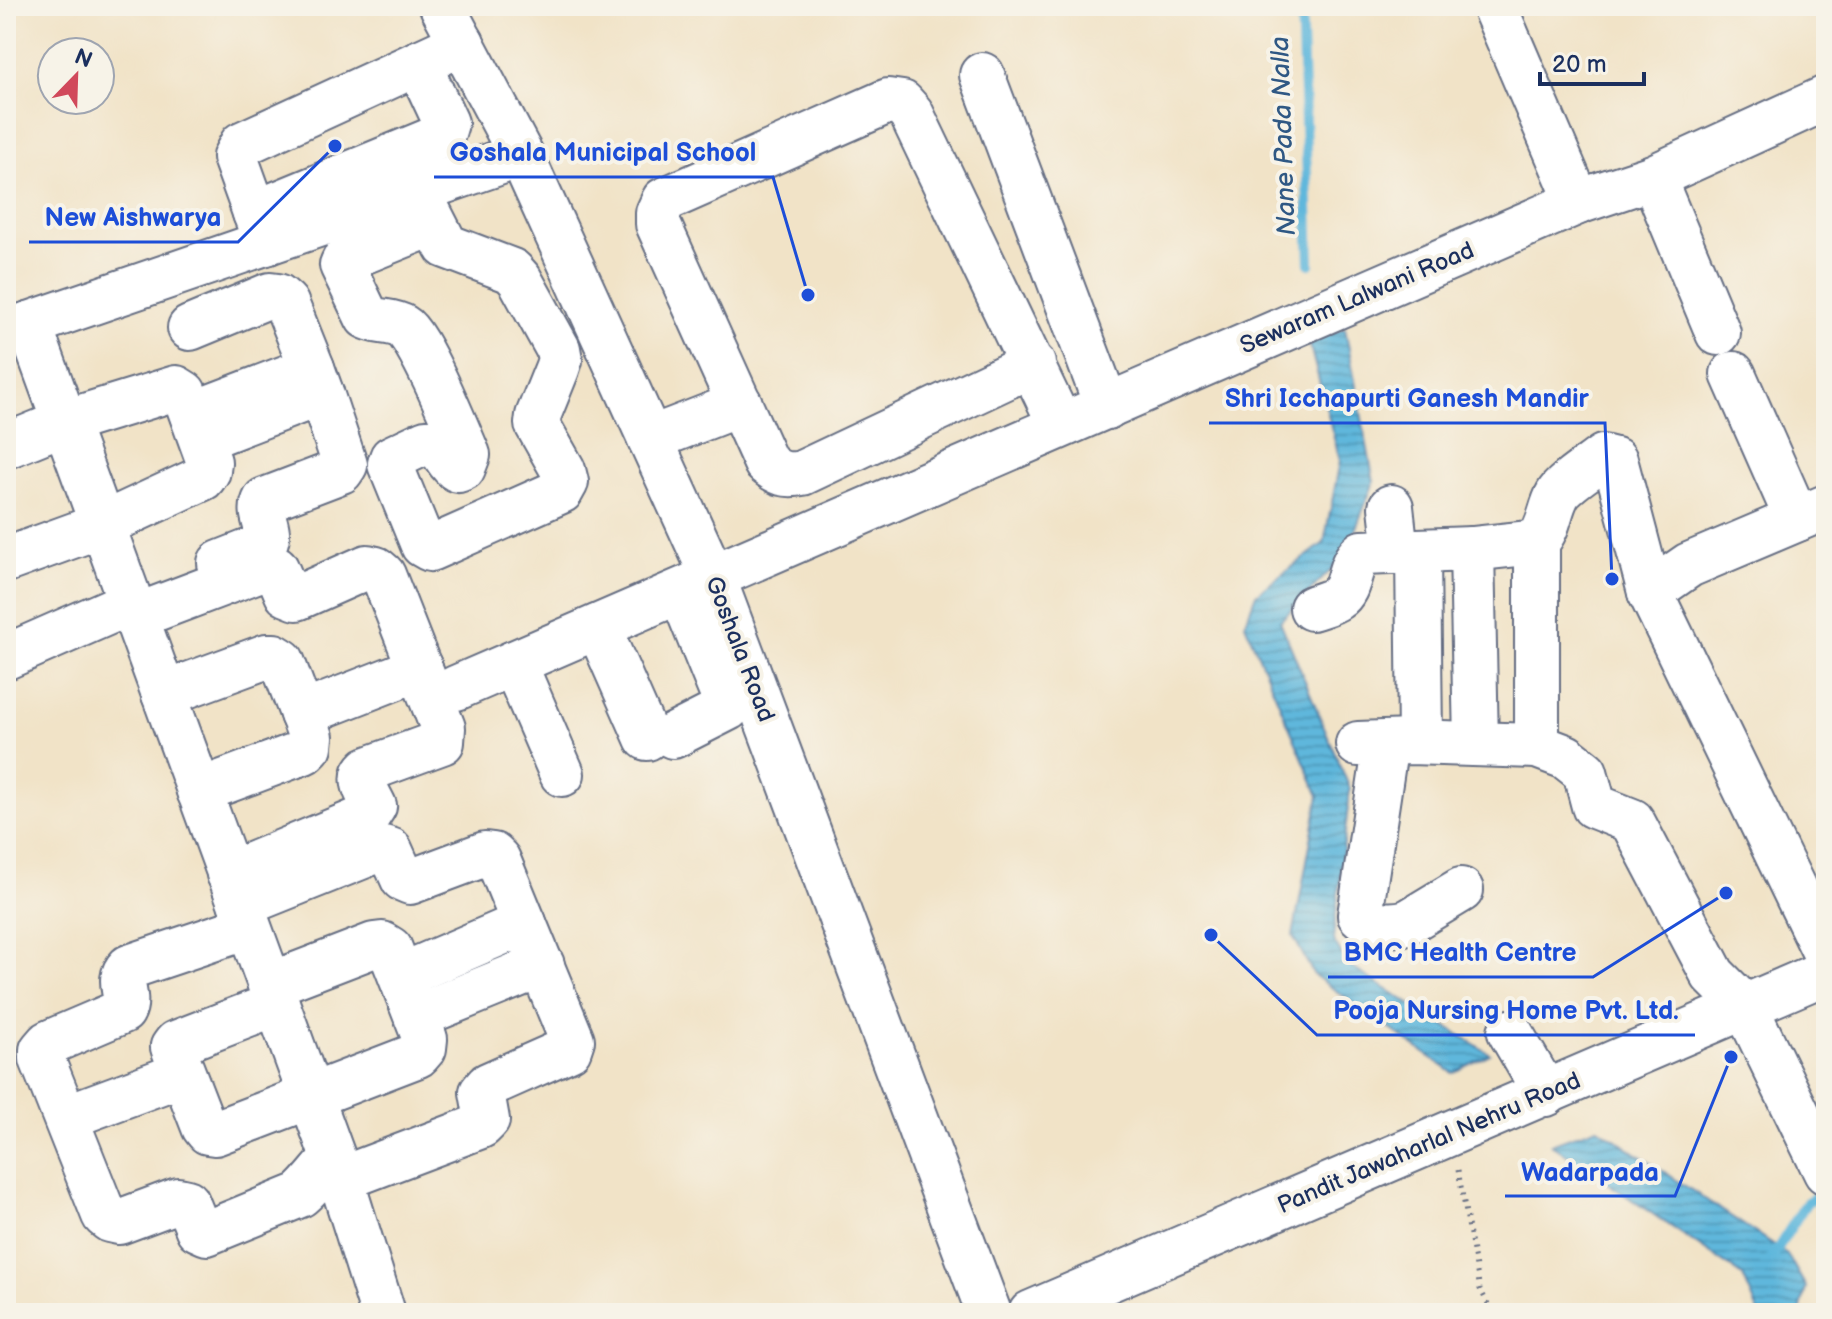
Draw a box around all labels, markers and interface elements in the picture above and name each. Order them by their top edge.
north arrow [36,36,116,116]
water label: Nane Pada Nalla [1265,36,1303,236]
scale bar [1540,36,1644,86]
text: N [70,43,96,75]
text: 20 m [1552,50,1607,79]
callout: Goshala Municipal School [434,127,773,177]
text: Goshala Municipal School [450,138,756,169]
callout: New Aishwarya [29,192,238,242]
text: New Aishwarya [45,203,221,234]
street label: Sewaram Lalwani Road [1236,236,1478,360]
callout: Shri Icchapurti Ganesh Mandir [1209,373,1605,423]
text: Shri Icchapurti Ganesh Mandir [1225,384,1590,415]
street label: Goshala Road [699,572,781,726]
callout: BMC Health Centre [1328,927,1593,977]
text: BMC Health Centre [1343,938,1577,969]
callout: Pooja Nursing Home Pvt. Ltd. [1317,985,1695,1035]
text: Pooja Nursing Home Pvt. Ltd. [1333,996,1679,1027]
street label: Pandit Jawaharlal Nehru Road [1273,1066,1585,1220]
callout: Wadarpada [1505,1146,1675,1196]
text: Wadarpada [1521,1158,1659,1189]

